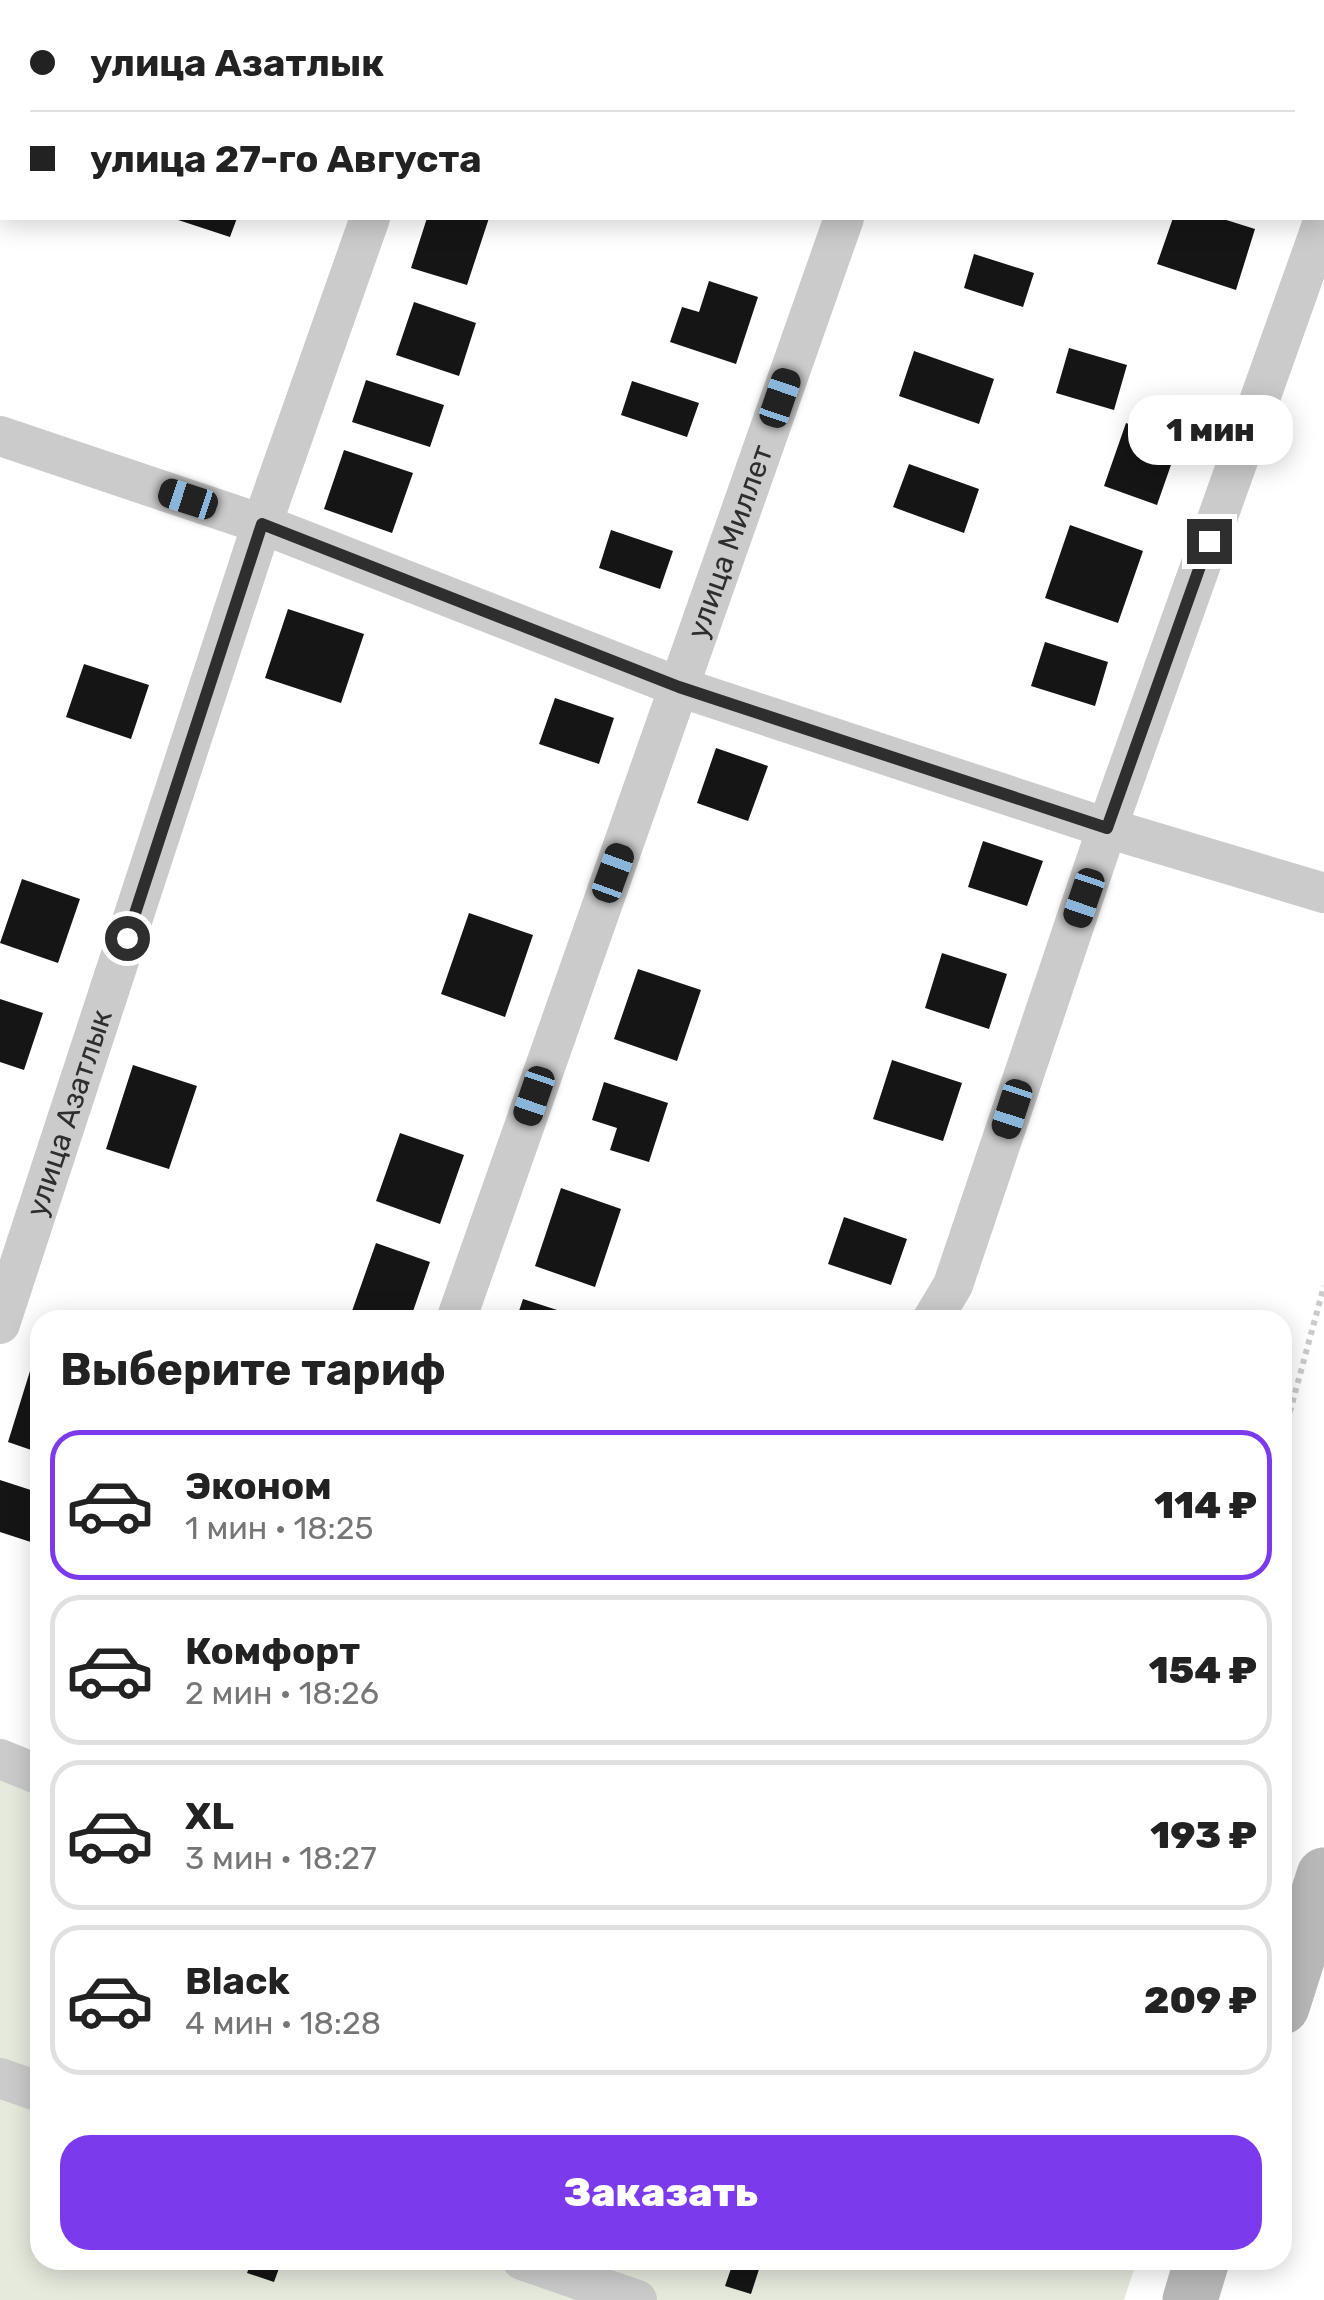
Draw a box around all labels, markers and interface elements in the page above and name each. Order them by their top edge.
text: улица Азатлык [90,40,384,86]
text: улица 27-го Августа [90,136,482,182]
car [756,365,804,431]
callout: 1 мин [1126,396,1292,466]
text: 1 мин [1166,411,1255,449]
street label: улица Миллет [679,440,781,643]
car [155,475,221,523]
route end [1187,519,1232,564]
car [589,840,637,906]
car [1060,865,1108,931]
route start [105,916,150,961]
street label: улица Азатлык [18,1005,120,1221]
car [510,1063,558,1129]
car [988,1076,1036,1142]
text: Выберите тариф [60,1343,446,1396]
icon: car [65,1460,155,1550]
text: Эконом [185,1463,332,1509]
text: 114 ₽ [1154,1482,1257,1528]
text: 1 мин · 18:25 [185,1509,374,1547]
icon: car [65,1625,155,1715]
text: Комфорт [185,1628,360,1674]
text: 154 ₽ [1149,1647,1257,1693]
text: 2 мин · 18:26 [185,1674,379,1712]
icon: car [65,1790,155,1880]
text: XL [185,1793,234,1839]
text: 193 ₽ [1150,1812,1257,1858]
text: 3 мин · 18:27 [185,1839,377,1877]
icon: car [65,1955,155,2045]
text: Black [185,1958,290,2004]
text: 209 ₽ [1144,1977,1257,2023]
text: 4 мин · 18:28 [185,2004,381,2042]
button: Заказать [60,2135,1262,2250]

